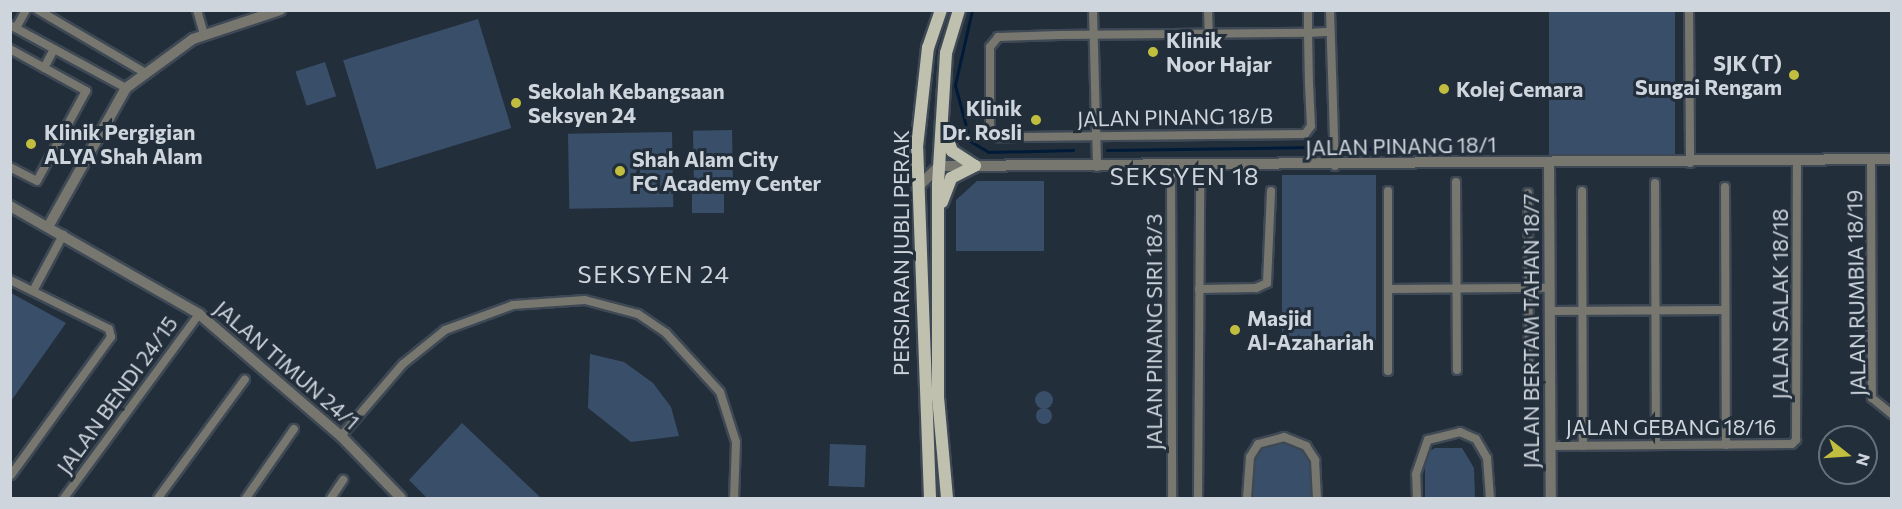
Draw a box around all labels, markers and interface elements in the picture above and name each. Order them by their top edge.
place label: Klinik Noor Hajar [1166,27,1272,77]
marker: Klinik Noor Hajar [1144,43,1162,61]
place label: SJK (T) Sungai Rengam [1635,50,1782,100]
marker: SJK (T) Sungai Rengam [1787,68,1801,82]
place label: Kolej Cemara [1456,76,1583,102]
place label: Sekolah Kebangsaan Seksyen 24 [528,78,725,128]
marker: Kolej Cemara [1437,82,1451,96]
place label: Klinik Dr. Rosli [942,95,1022,145]
marker: Sekolah Kebangsaan Seksyen 24 [509,96,523,110]
street label: JALAN PINANG 18/B [1077,103,1273,131]
marker: Klinik Dr. Rosli [1027,111,1045,129]
place label: Klinik Pergigian ALYA Shah Alam [44,119,202,169]
street label: PERSIARAN JUBLI PERAK [888,130,914,376]
street label: JALAN PINANG 18/1 [1305,132,1497,160]
marker: Klinik Pergigian ALYA Shah Alam [22,135,40,153]
place label: Shah Alam City FC Academy Center [632,146,821,196]
district label: SEKSYEN 18 [1110,162,1260,190]
marker: Shah Alam City FC Academy Center [613,164,627,178]
street label: JALAN RUMBIA 18/19 [1842,190,1870,396]
street label: JALAN BERTAM TAHAN 18/7 [1518,194,1544,468]
street label: JALAN SALAK 18/18 [1767,209,1793,399]
street label: JALAN PINANG SIRI 18/3 [1141,214,1167,450]
district label: SEKSYEN 24 [578,260,730,288]
street label: JALAN TIMUN 24/1 [209,295,365,435]
place label: Masjid Al-Azahariah [1247,305,1374,355]
street label: JALAN BENDI 24/15 [51,311,183,479]
marker: Masjid Al-Azahariah [1228,323,1242,337]
street label: JALAN GEBANG 18/16 [1566,414,1776,440]
north arrow [1818,425,1878,485]
text: N [1853,451,1875,468]

